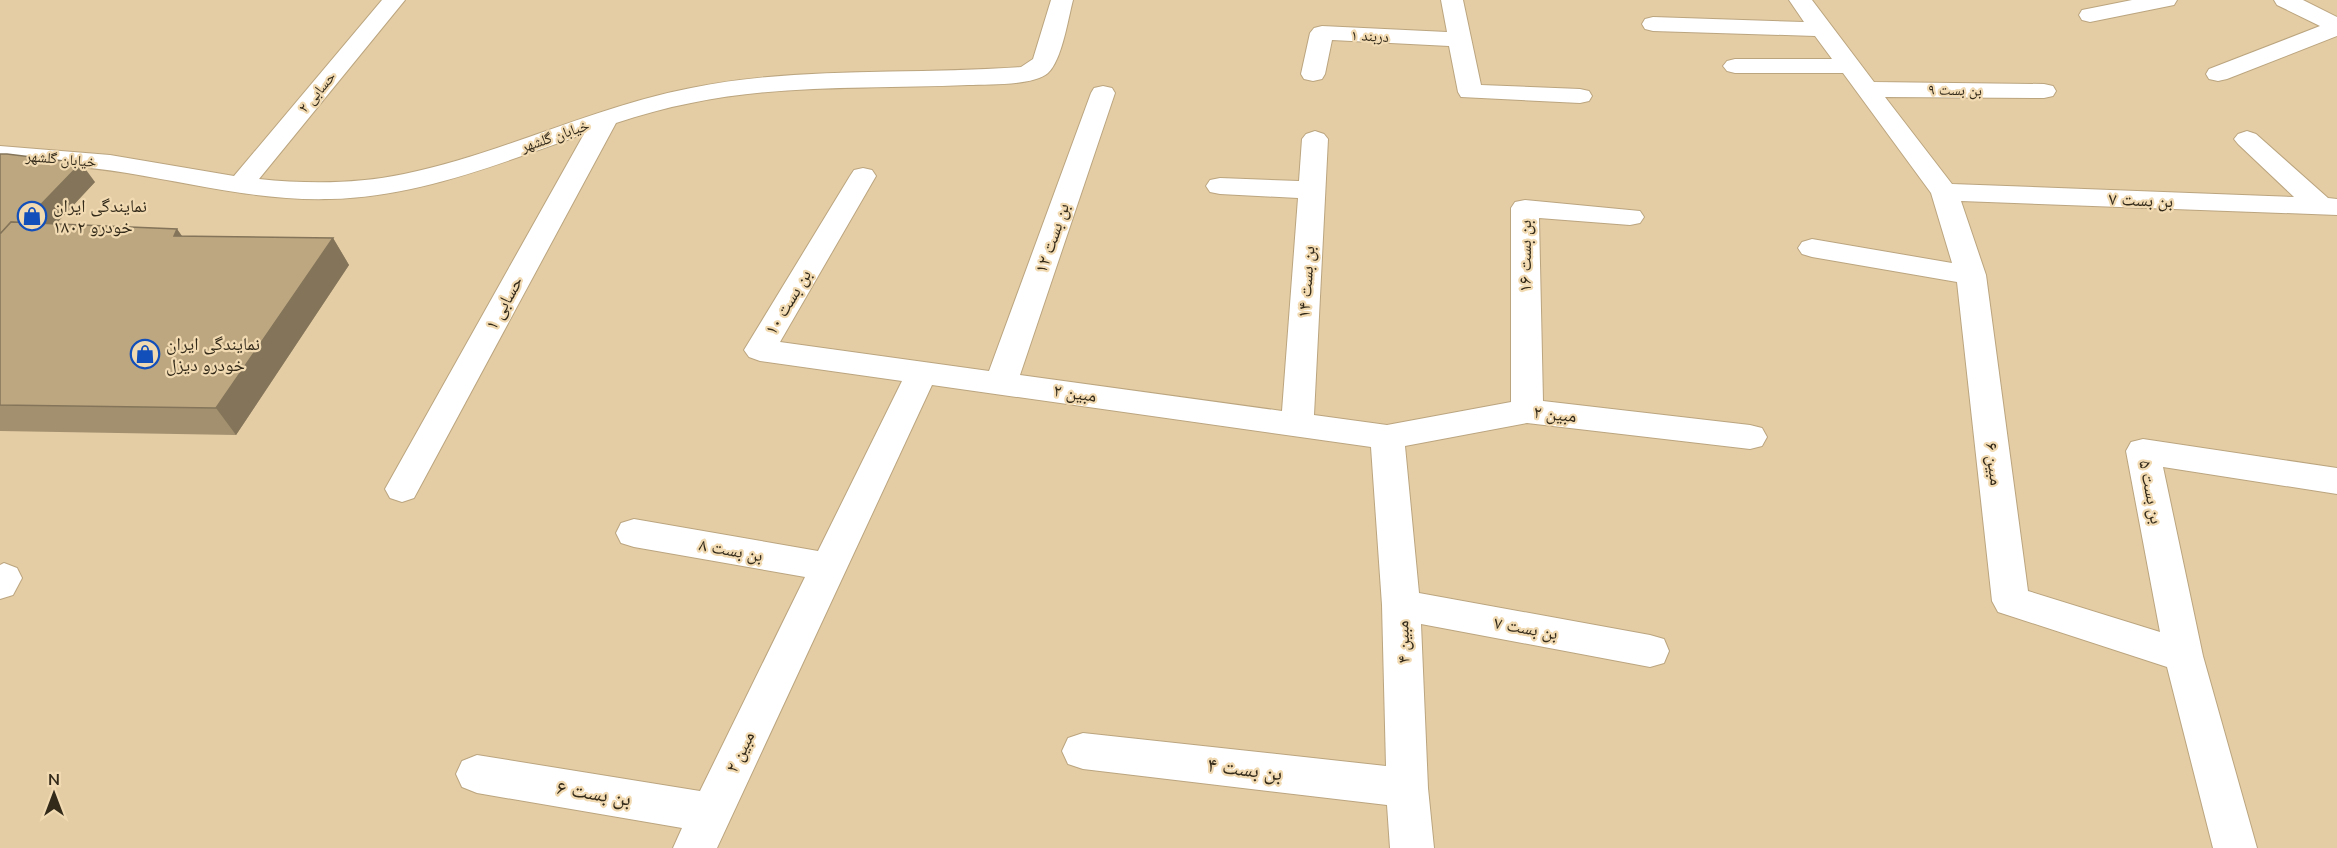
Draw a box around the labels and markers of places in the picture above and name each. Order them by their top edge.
place label: نمایندگی ایران خودرو ۱۸۰۲ [53,194,147,239]
shop icon: نمایندگی ایران خودرو ۱۸۰۲ [16,200,48,232]
place label: نمایندگی ایران خودرو دیزل [166,332,260,377]
shop icon: نمایندگی ایران خودرو دیزل [129,338,161,370]

